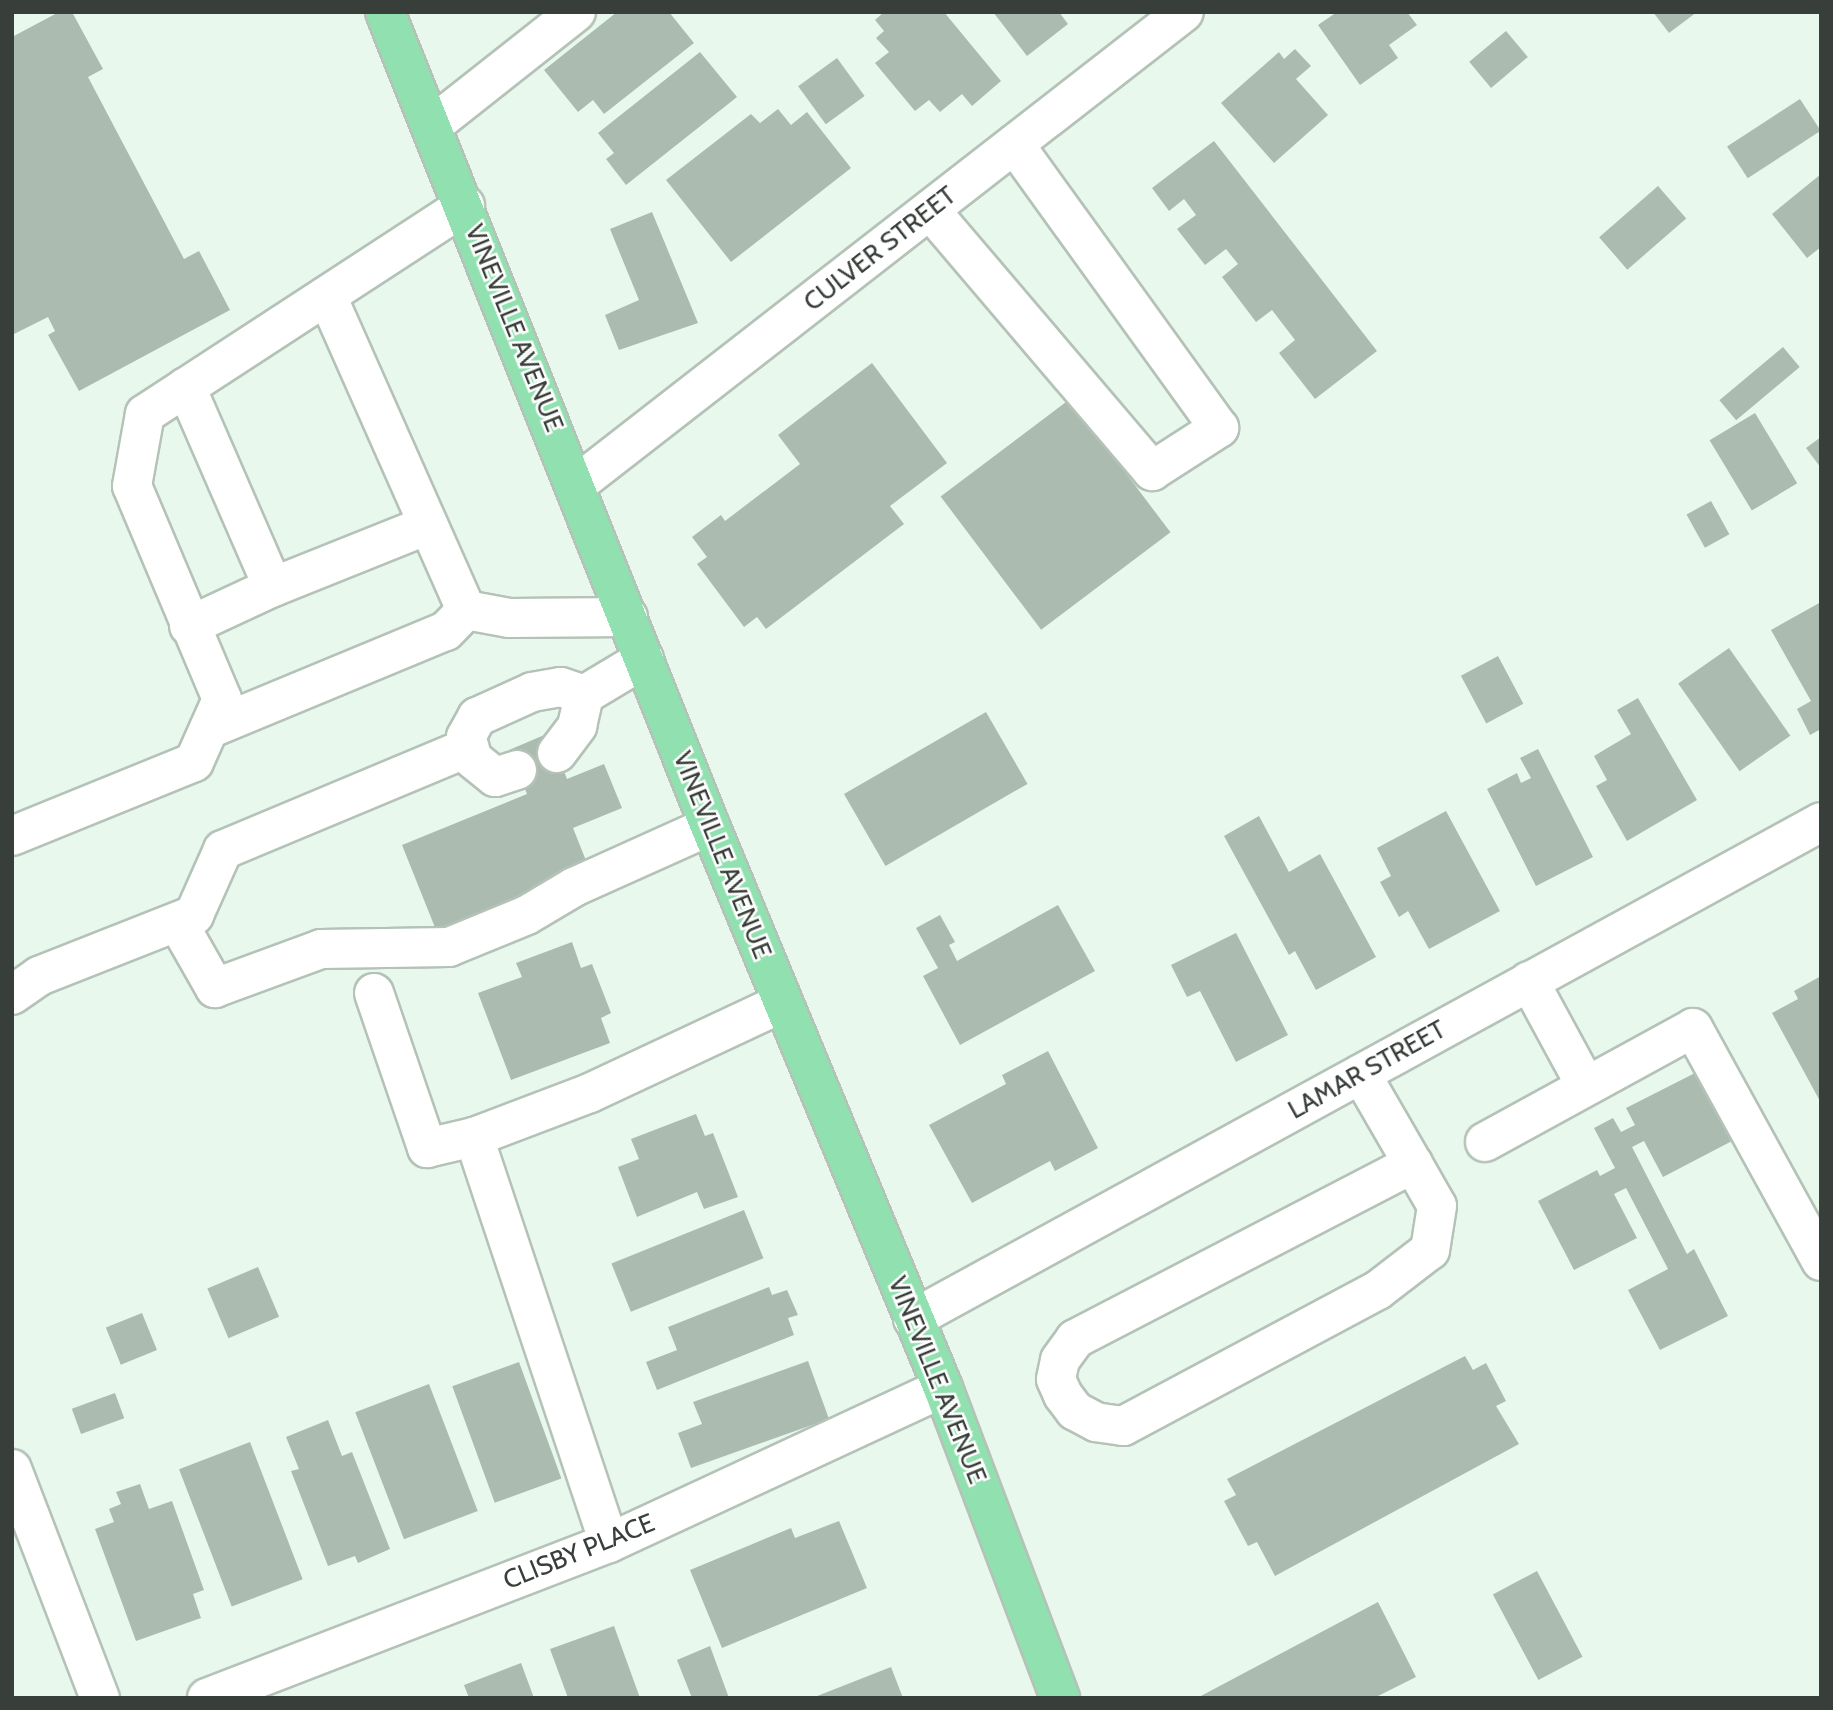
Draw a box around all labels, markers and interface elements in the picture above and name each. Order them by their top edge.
street label: CULVER STREET [798,180,962,318]
street label: VINEVILLE AVENUE [458,220,570,436]
street label: VINEVILLE AVENUE [666,747,778,963]
street label: LAMAR STREET [1283,1014,1451,1126]
street label: VINEVILLE AVENUE [881,1272,993,1488]
street label: CLISBY PLACE [499,1508,659,1596]

